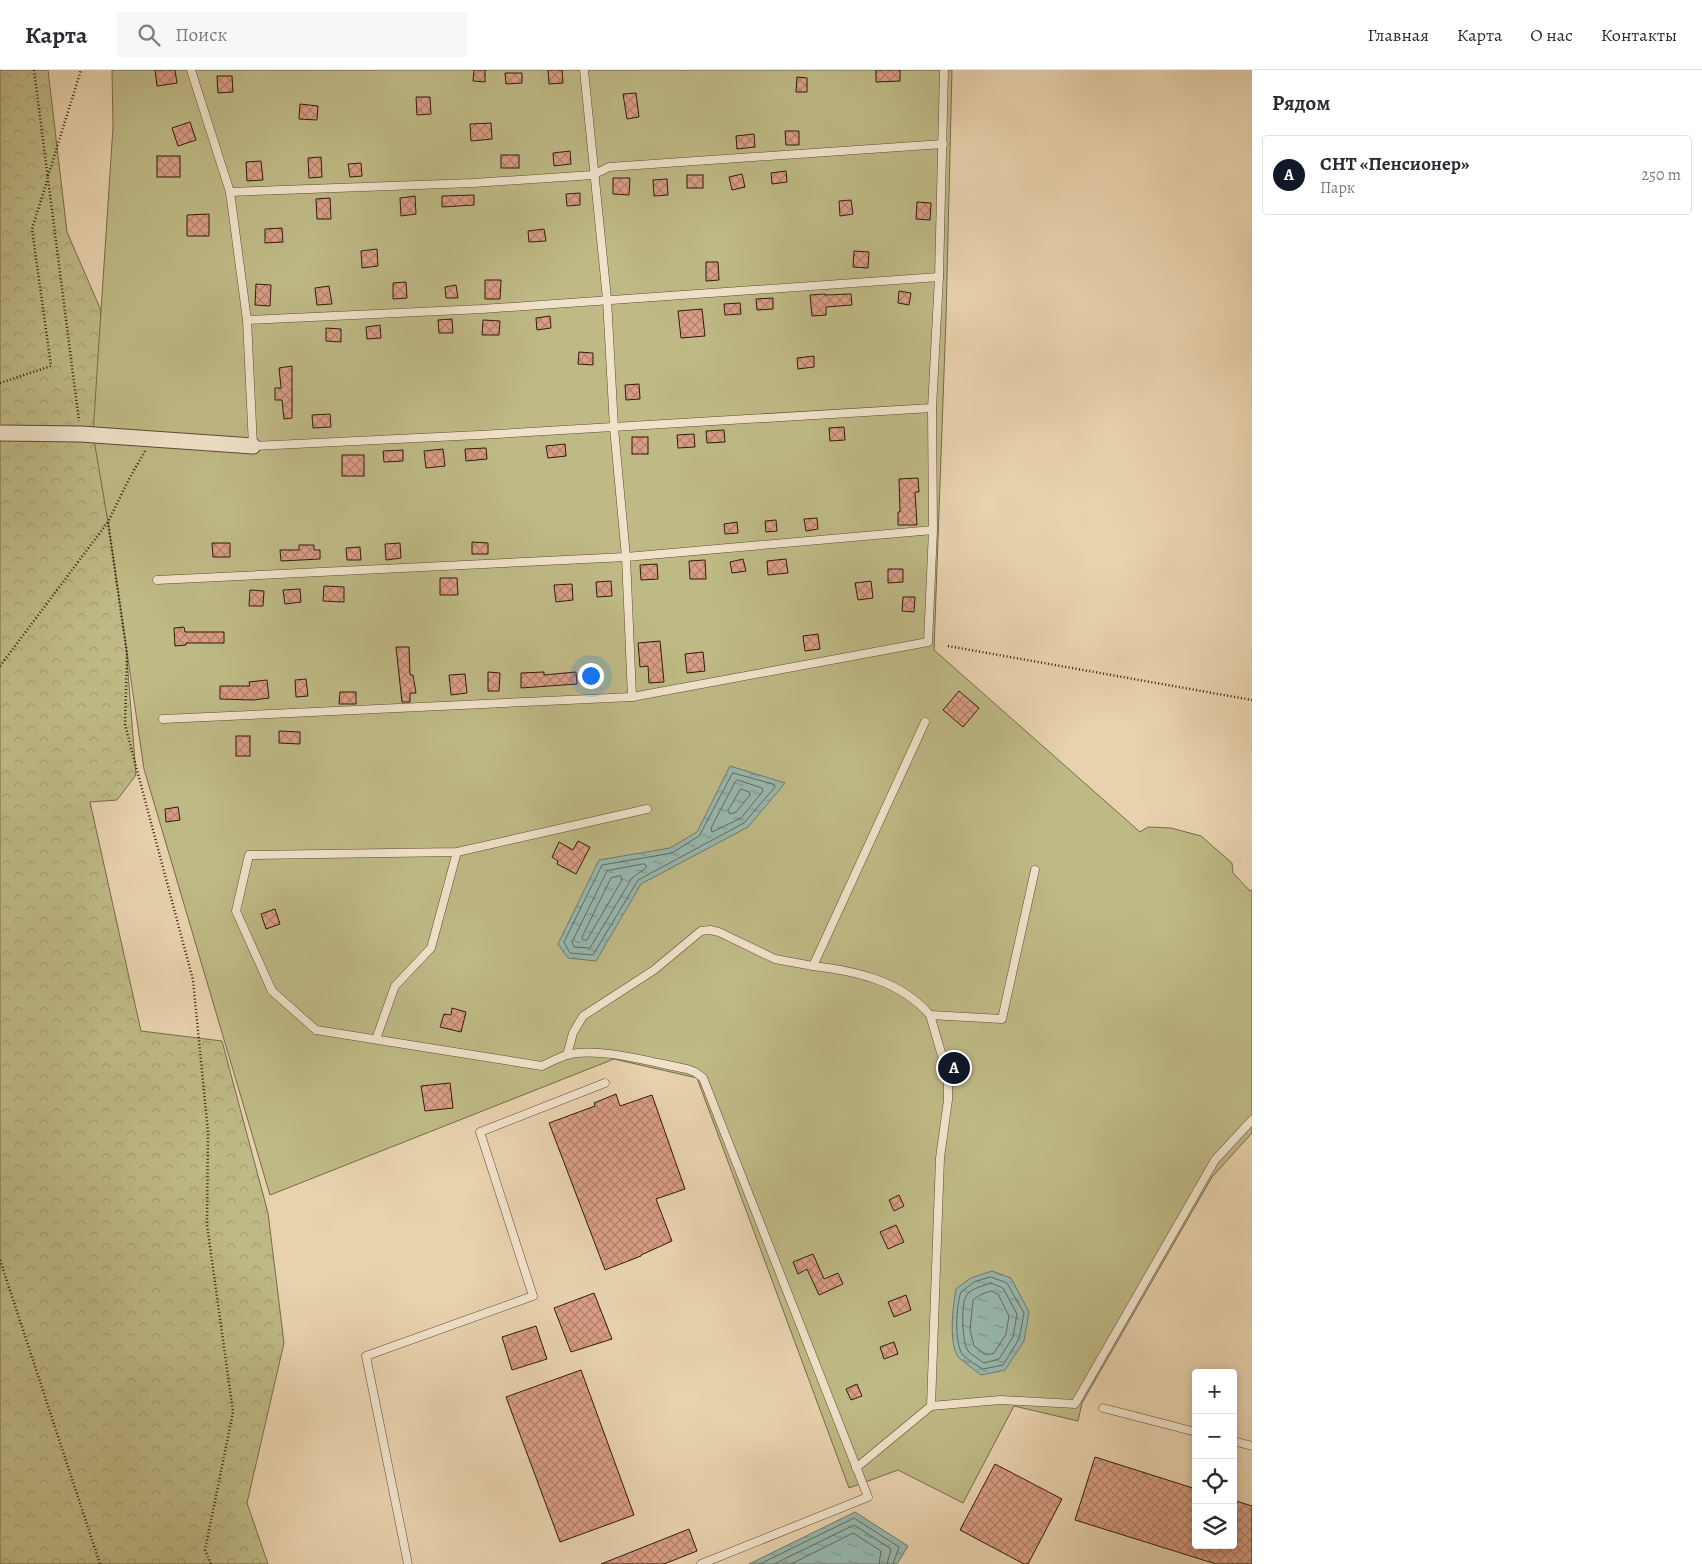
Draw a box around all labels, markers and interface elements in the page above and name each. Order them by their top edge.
search box [117,12,467,57]
text: Карта [25,19,87,51]
icon: search [135,21,163,49]
text: Поиск [175,22,227,48]
text: Главная [1368,23,1429,47]
text: Карта [1457,23,1502,47]
text: О нас [1530,23,1573,47]
text: Контакты [1601,23,1677,47]
text: Рядом [1272,89,1330,117]
text: СНТ «Пенсионер» [1320,151,1469,177]
text: A [1284,164,1294,186]
text: 250 m [1642,164,1681,186]
text: Парк [1320,177,1355,199]
your location [578,663,604,689]
pin: A [938,1049,970,1087]
map controls [1192,1369,1237,1549]
button: + [1192,1369,1237,1414]
button: − [1192,1414,1237,1459]
button: locate [1192,1459,1237,1504]
button: layers [1192,1504,1237,1549]

